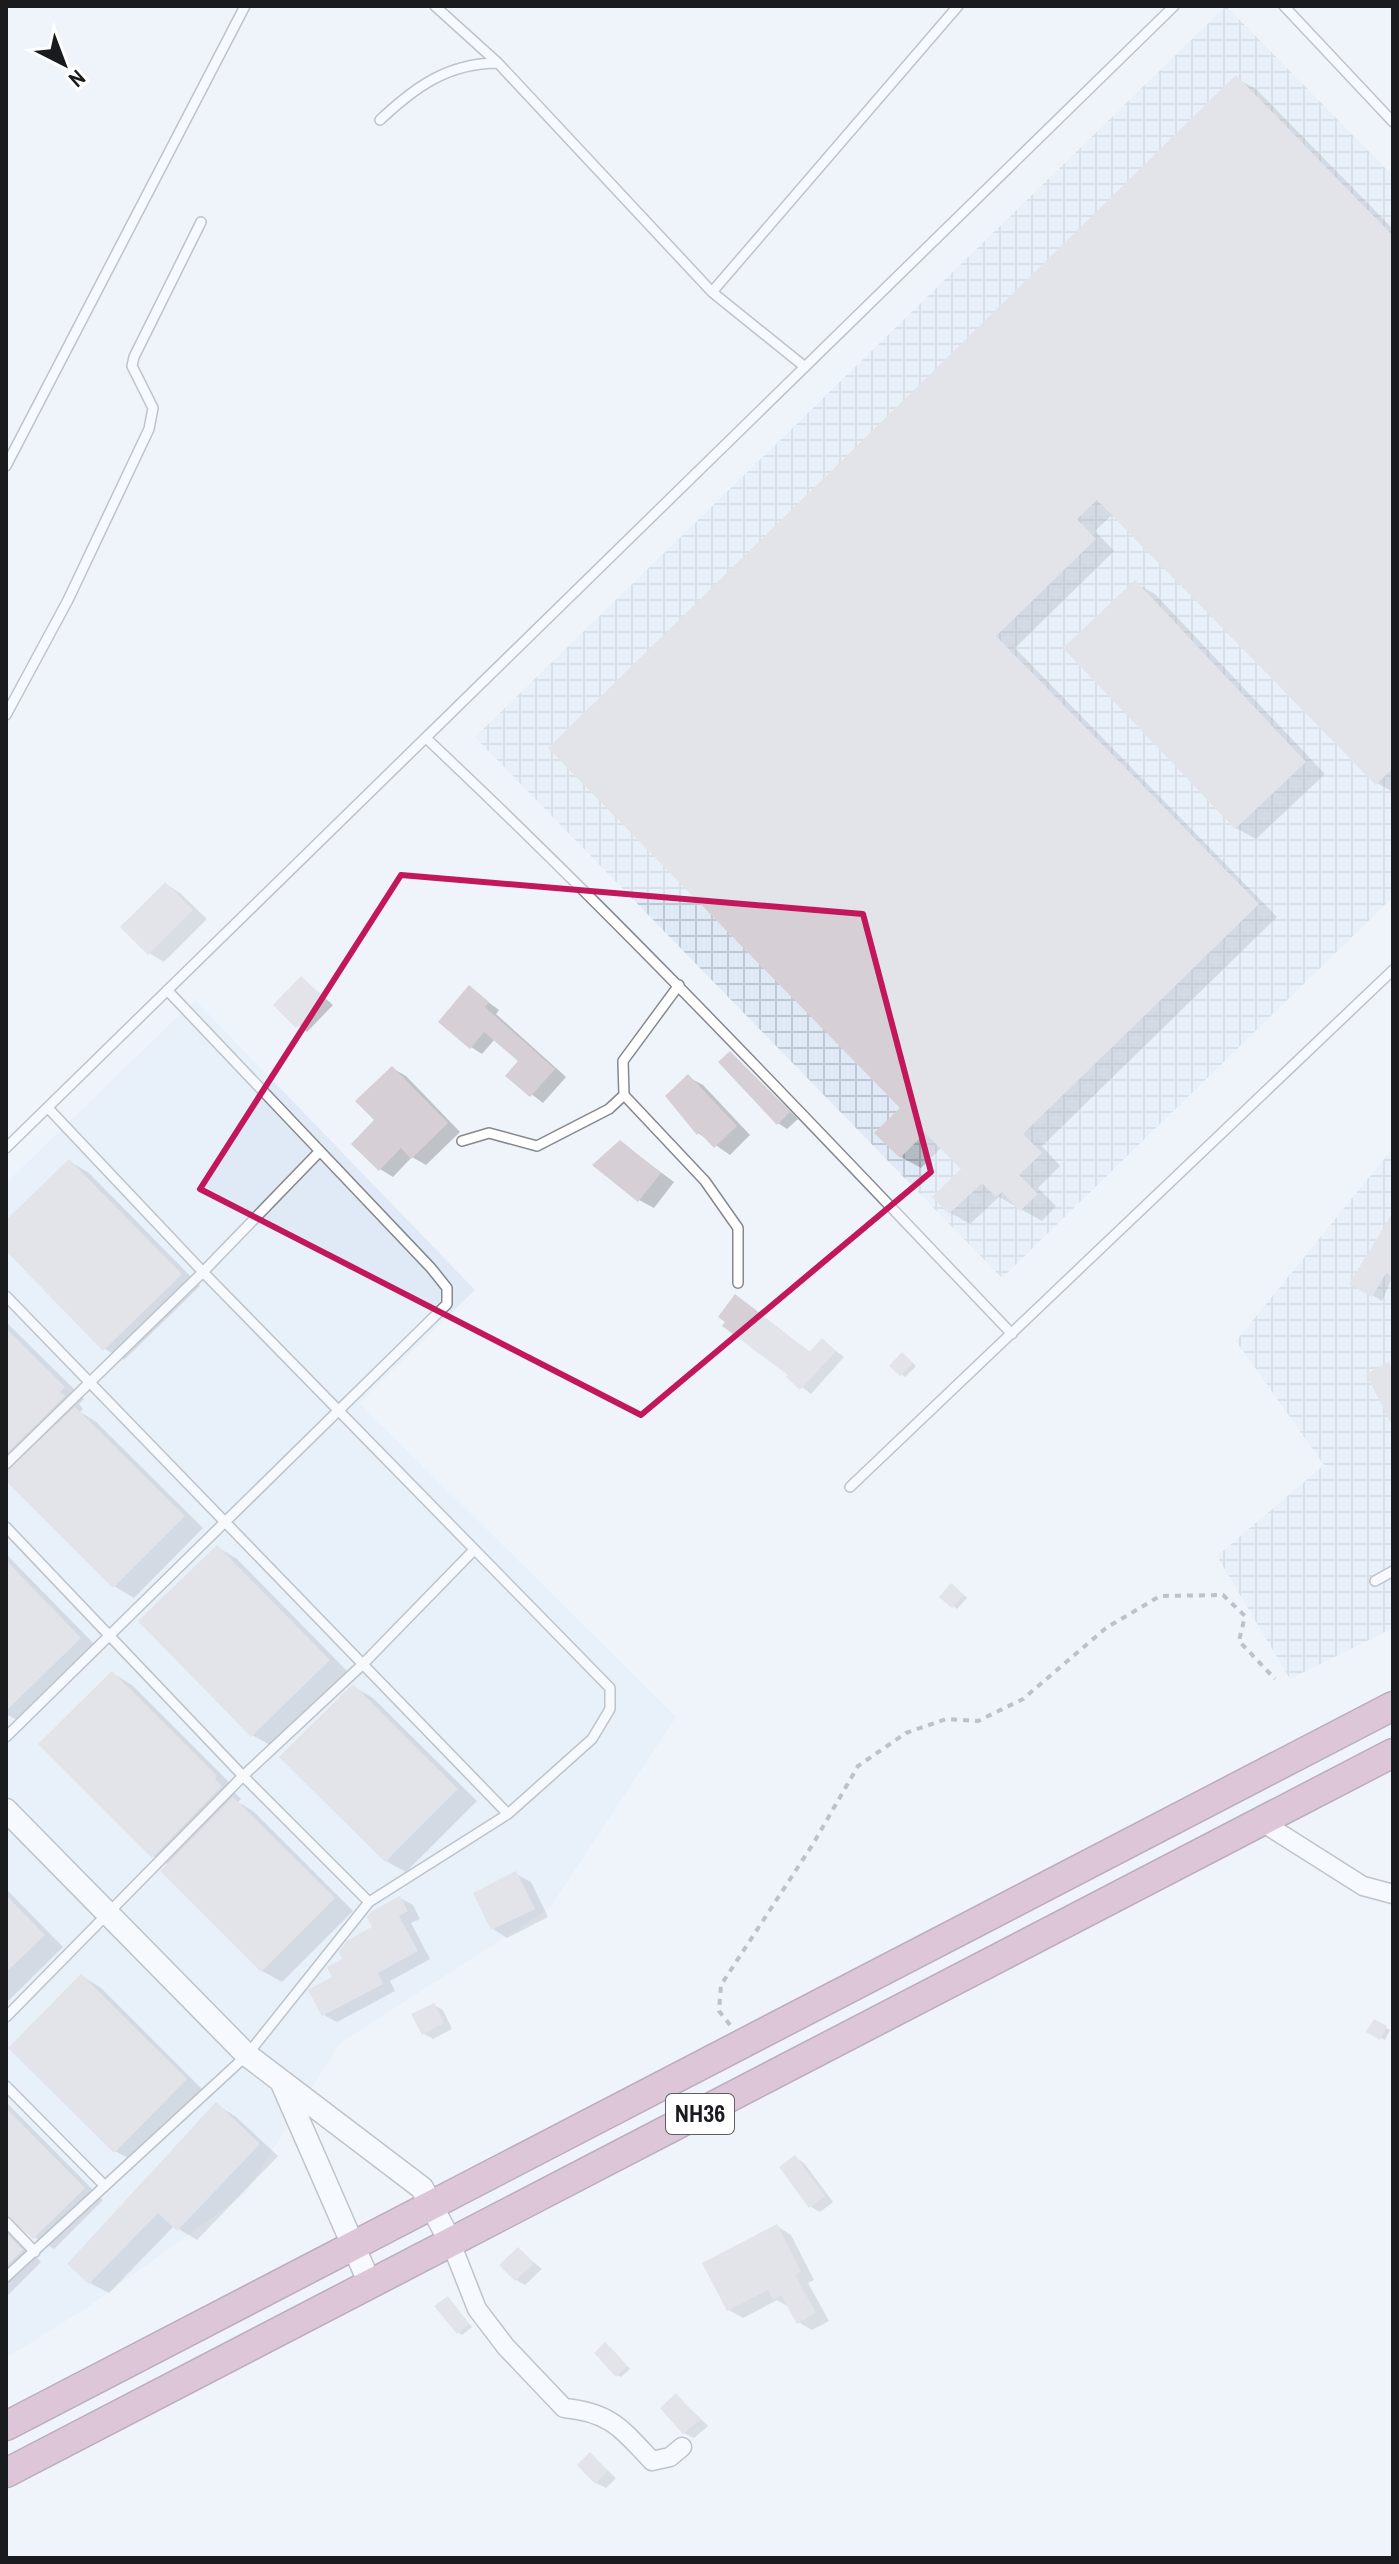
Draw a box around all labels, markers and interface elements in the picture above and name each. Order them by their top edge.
north arrow [24,24,104,104]
text: N [63,63,92,94]
road number: NH36 [666,2094,734,2134]

